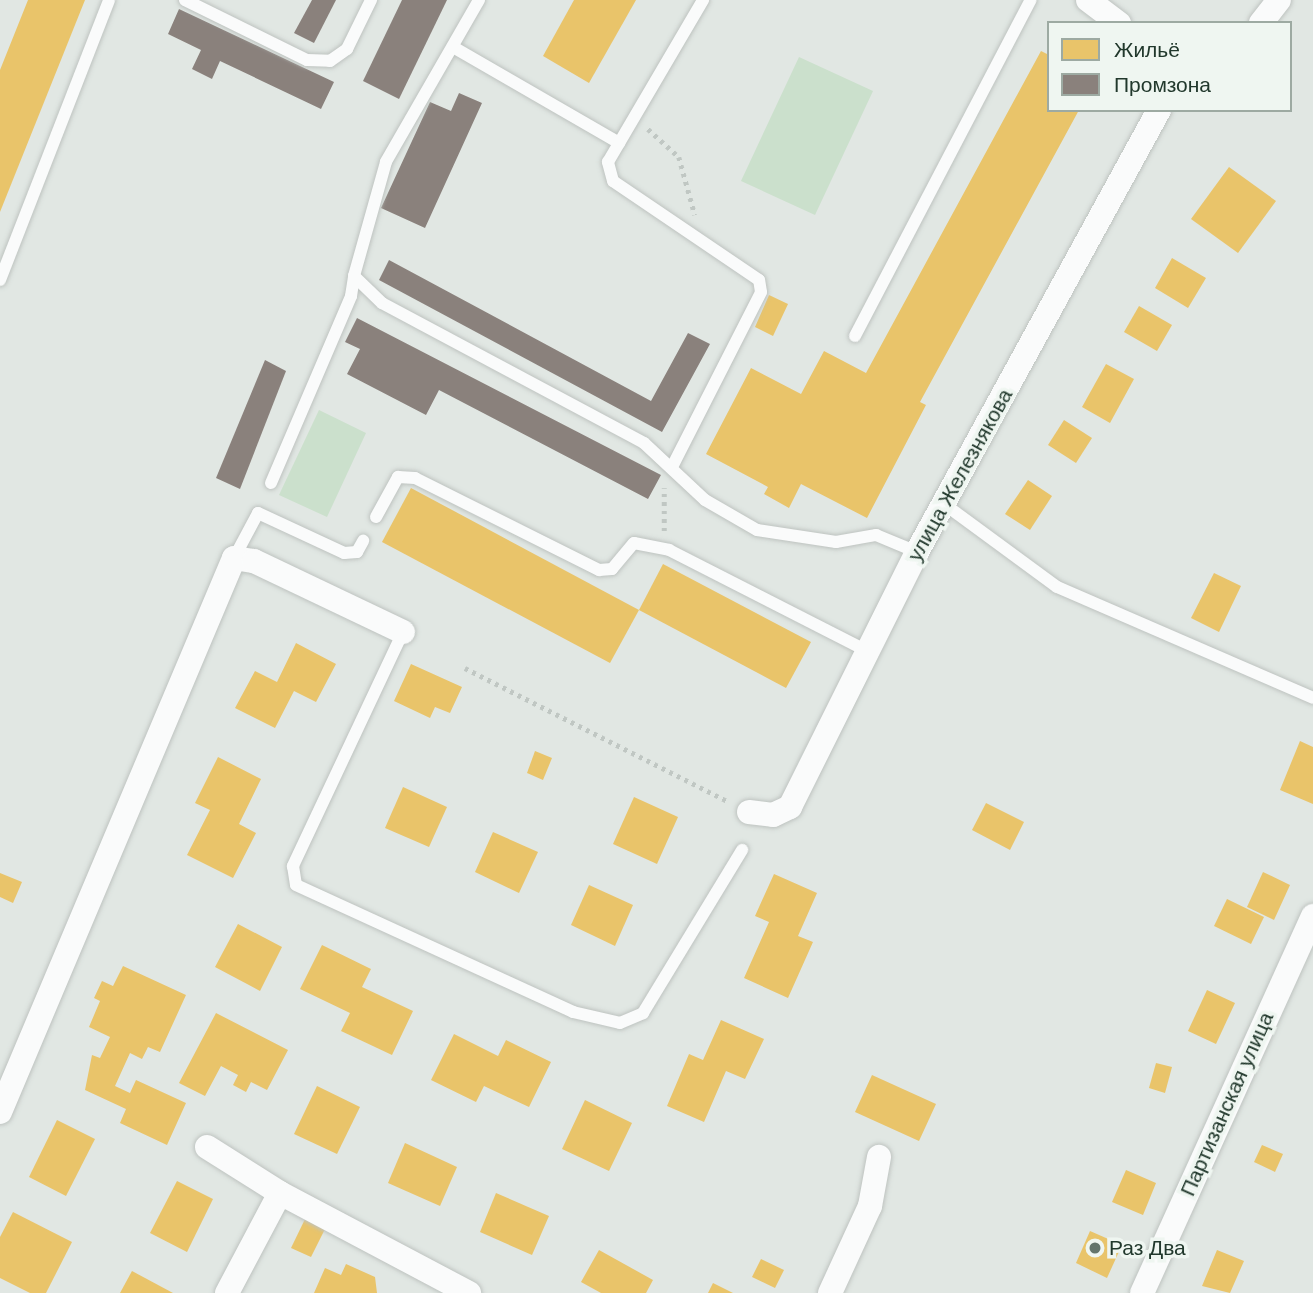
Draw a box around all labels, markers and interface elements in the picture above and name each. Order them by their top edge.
legend [1047,21,1292,112]
text: Жильё [1114,36,1180,64]
text: Промзона [1114,71,1211,99]
street label: улица Железнякова [902,384,1018,566]
street label: Партизанская улица [1175,1008,1279,1200]
place label: Раз Два [1109,1235,1186,1261]
marker: Раз Два [1087,1240,1103,1256]

